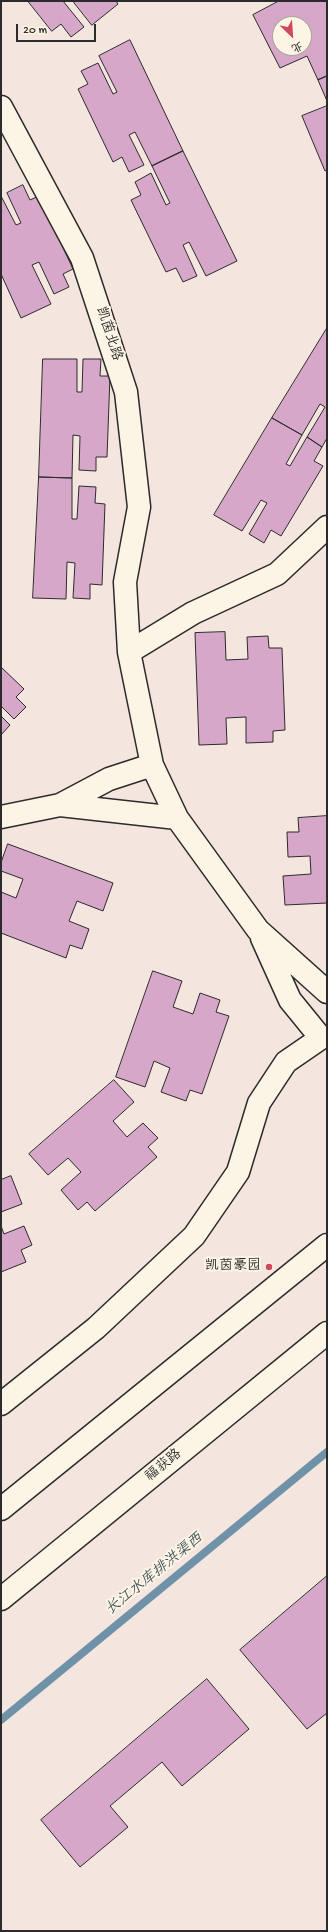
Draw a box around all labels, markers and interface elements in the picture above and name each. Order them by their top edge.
scale bar [18,16,98,42]
north arrow [272,16,312,56]
text: 20 m [23,24,47,38]
text: 北 [289,38,304,54]
street label: 凯茵北路 [91,305,125,363]
place label: 凯茵豪园 [205,1259,261,1275]
marker: 凯茵豪园 [264,1262,274,1272]
street label: 福获路 [142,1446,186,1486]
water label: 长江水库排洪渠西 [103,1530,207,1620]

